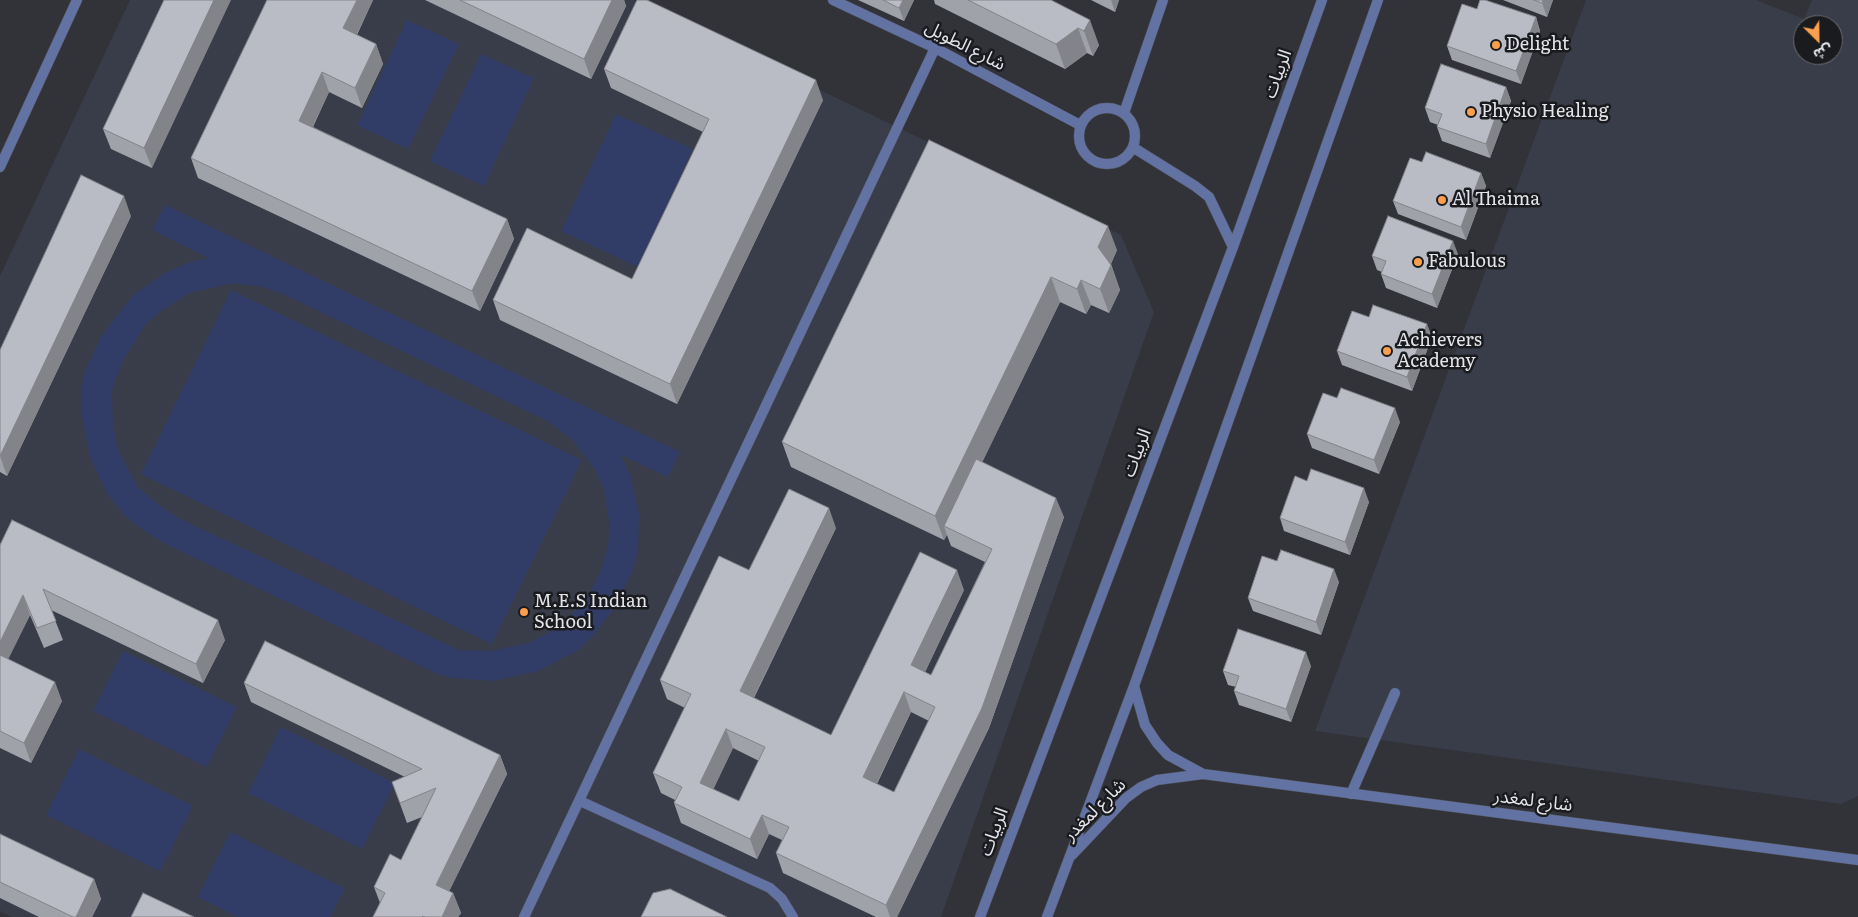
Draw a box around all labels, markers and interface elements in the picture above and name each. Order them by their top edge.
north arrow [1793,15,1843,65]
street label: شارع الطويل [921,17,1009,75]
place label: Delight [1506,34,1569,56]
marker: Delight [1490,39,1502,51]
text: ش [1811,40,1836,66]
street label: الربيات [1259,47,1297,101]
place label: Physio Healing [1481,101,1609,123]
marker: Physio Healing [1465,106,1477,118]
place label: Al Thaima [1452,189,1540,211]
marker: Al Thaima [1436,194,1448,206]
place label: Fabulous [1428,251,1506,273]
marker: Fabulous [1412,256,1424,268]
place label: Achievers Academy [1397,330,1482,372]
marker: Achievers Academy [1381,345,1393,357]
street label: الربيات [1118,426,1156,480]
place label: M.E.S Indian School [534,591,647,634]
marker: M.E.S Indian School [518,606,530,618]
street label: شارع لمغدر [1059,774,1131,846]
street label: شارع لمغدر [1492,785,1574,817]
street label: الربيات [975,805,1013,859]

